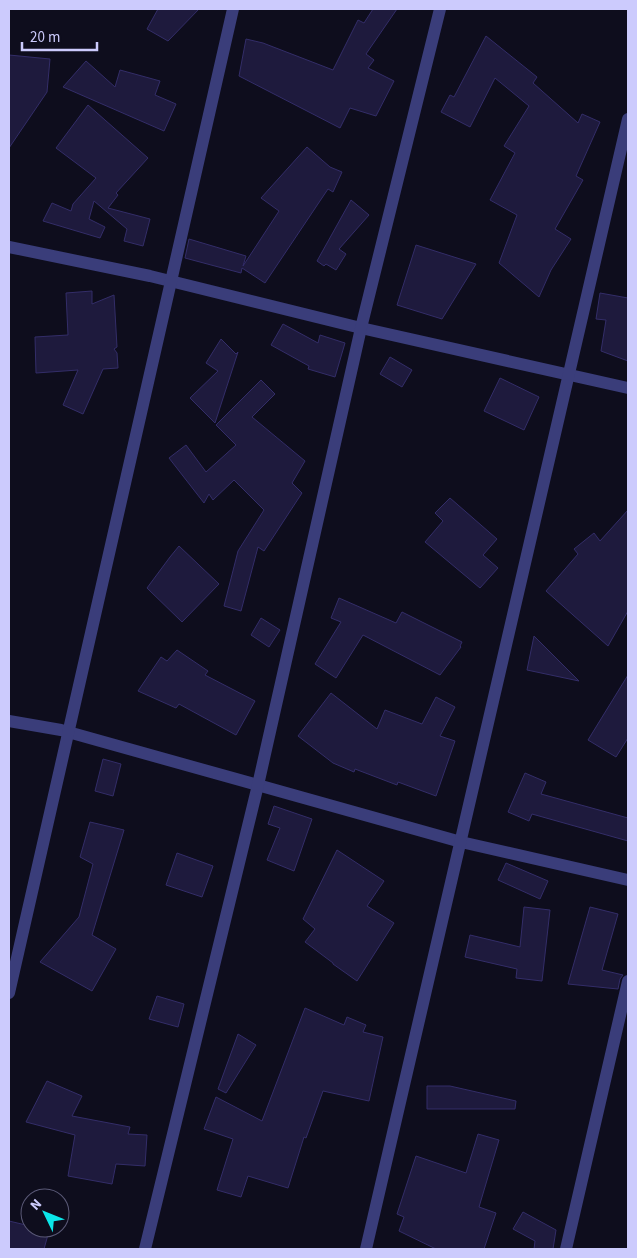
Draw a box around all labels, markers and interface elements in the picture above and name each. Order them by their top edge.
scale bar [22,20,98,52]
text: 20 m [30,27,60,48]
north arrow [20,1188,70,1238]
text: N [26,1195,47,1215]

